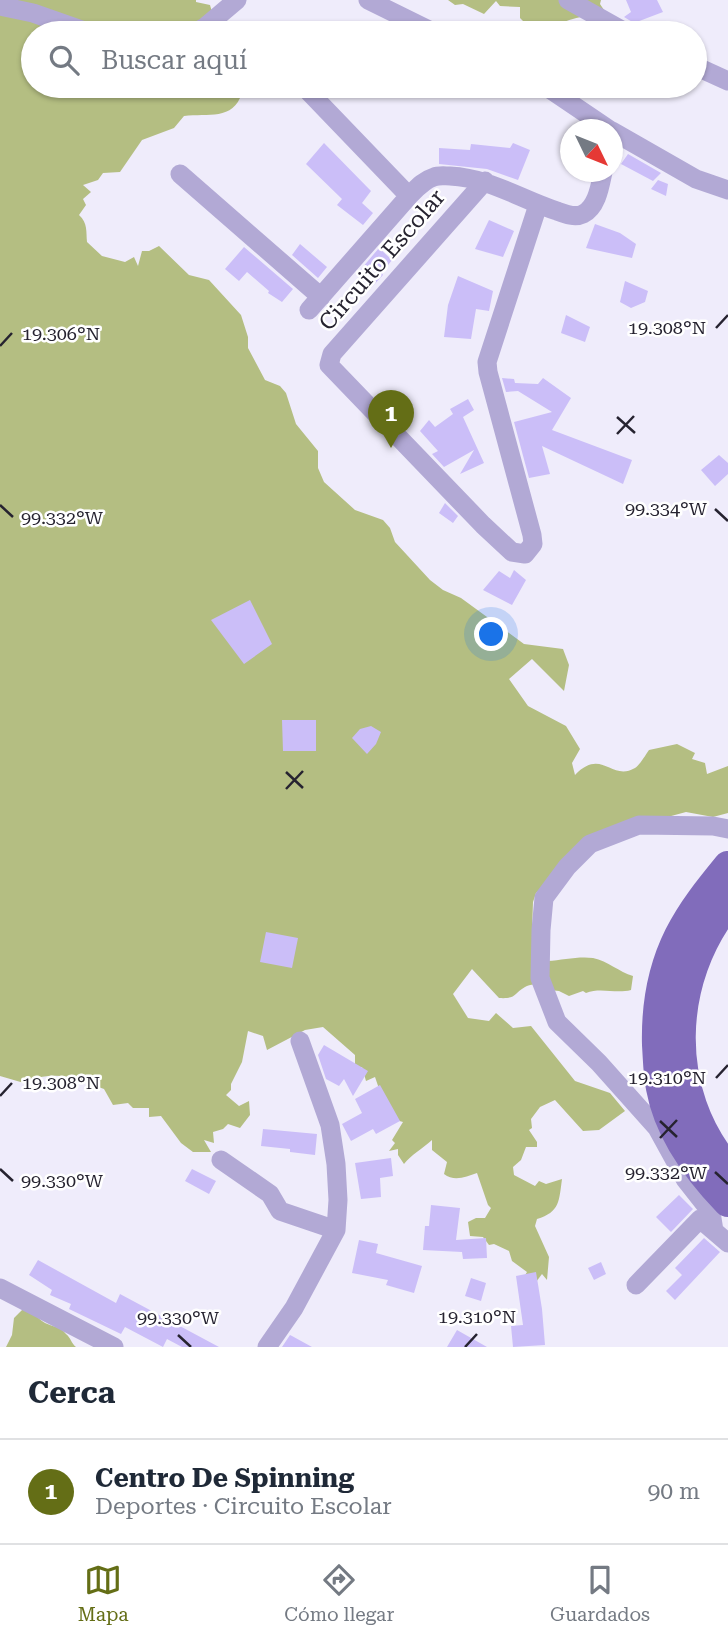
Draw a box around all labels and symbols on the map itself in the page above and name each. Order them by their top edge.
north arrow [560,119,623,182]
street label: Circuito Escolar [313,184,451,336]
text: 19.308°N [628,317,706,338]
text: 19.306°N [22,323,100,344]
pin: 1 [368,390,414,448]
text: 99.334°W [625,498,708,519]
text: 99.332°W [21,507,104,528]
your location [474,617,508,651]
text: 19.310°N [628,1067,706,1088]
text: 19.308°N [22,1072,100,1093]
text: 99.332°W [625,1162,708,1183]
text: 99.330°W [21,1170,104,1191]
text: 19.310°N [438,1306,516,1327]
text: 99.330°W [137,1307,220,1328]

